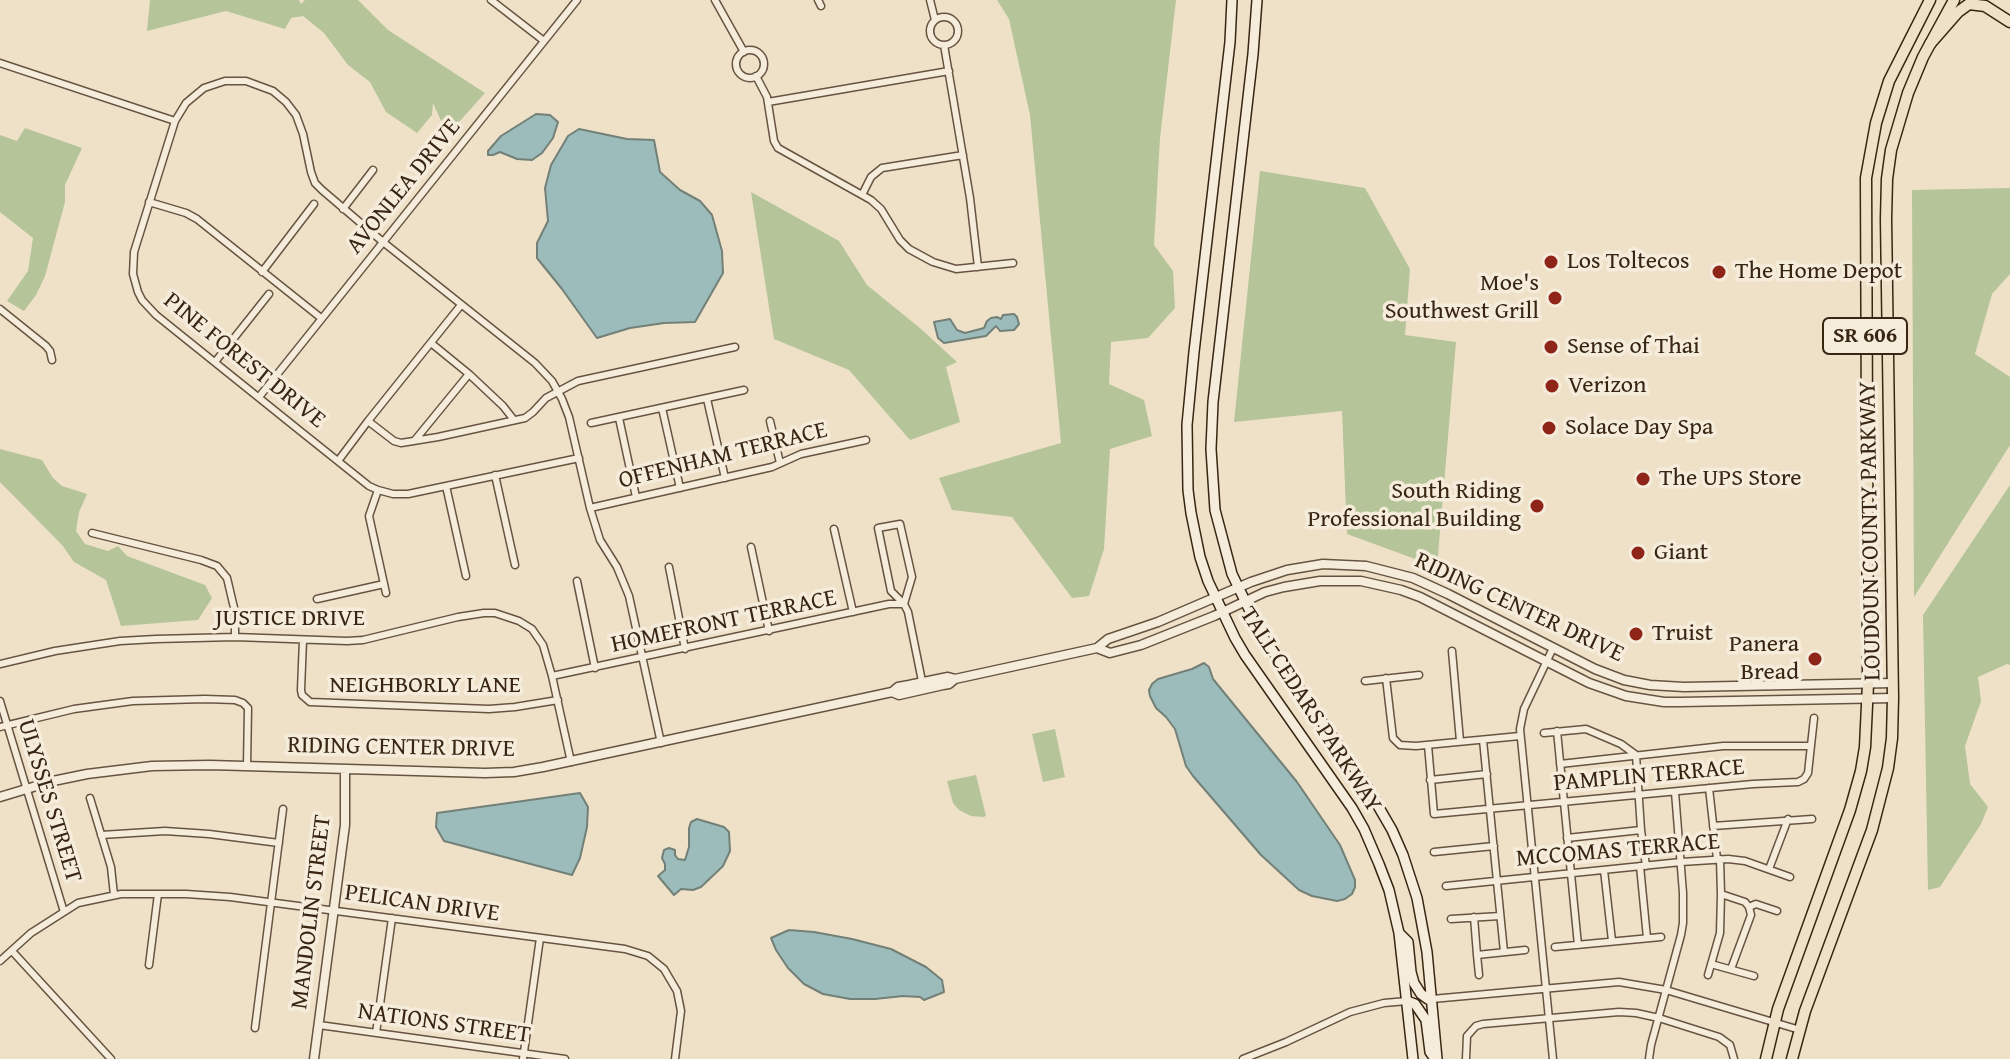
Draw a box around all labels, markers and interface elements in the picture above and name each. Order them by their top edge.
street label: AVONLEA DRIVE [341,114,467,260]
place label: Los Toltecos [1567,248,1689,276]
marker: Los Toltecos [1542,253,1560,271]
place label: The Home Depot [1735,258,1902,286]
marker: The Home Depot [1710,263,1728,281]
place label: Moe's Southwest Grill [1385,270,1539,326]
street label: PINE FOREST DRIVE [157,287,331,435]
marker: Moe's Southwest Grill [1546,289,1564,307]
road number: SR 606 [1823,318,1907,354]
place label: Sense of Thai [1567,333,1700,361]
marker: Sense of Thai [1542,338,1560,356]
place label: Verizon [1568,372,1646,400]
marker: Verizon [1543,377,1561,395]
street label: LOUDOUN COUNTY PARKWAY [1854,381,1888,681]
place label: Solace Day Spa [1565,414,1713,442]
street label: OFFENHAM TERRACE [616,416,830,496]
marker: Solace Day Spa [1540,419,1558,437]
place label: The UPS Store [1659,465,1801,493]
marker: The UPS Store [1634,470,1652,488]
place label: South Riding Professional Building [1307,478,1521,534]
marker: South Riding Professional Building [1528,497,1546,515]
place label: Giant [1654,539,1708,567]
marker: Giant [1629,544,1647,562]
street label: RIDING CENTER DRIVE [1410,547,1628,669]
street label: HOMEFRONT TERRACE [609,584,839,660]
street label: TALL CEDARS PARKWAY [1233,602,1387,818]
street label: JUSTICE DRIVE [215,605,365,633]
place label: Truist [1652,620,1713,648]
marker: Truist [1627,625,1645,643]
place label: Panera Bread [1729,631,1799,687]
marker: Panera Bread [1806,650,1824,668]
street label: NEIGHBORLY LANE [329,672,521,700]
street label: ULYSSES STREET [11,716,87,886]
street label: RIDING CENTER DRIVE [287,732,515,764]
street label: PAMPLIN TERRACE [1552,753,1746,799]
street label: MANDOLIN STREET [286,813,338,1011]
street label: MCCOMAS TERRACE [1515,828,1721,874]
street label: PELICAN DRIVE [343,879,501,929]
street label: NATIONS STREET [356,998,532,1050]

